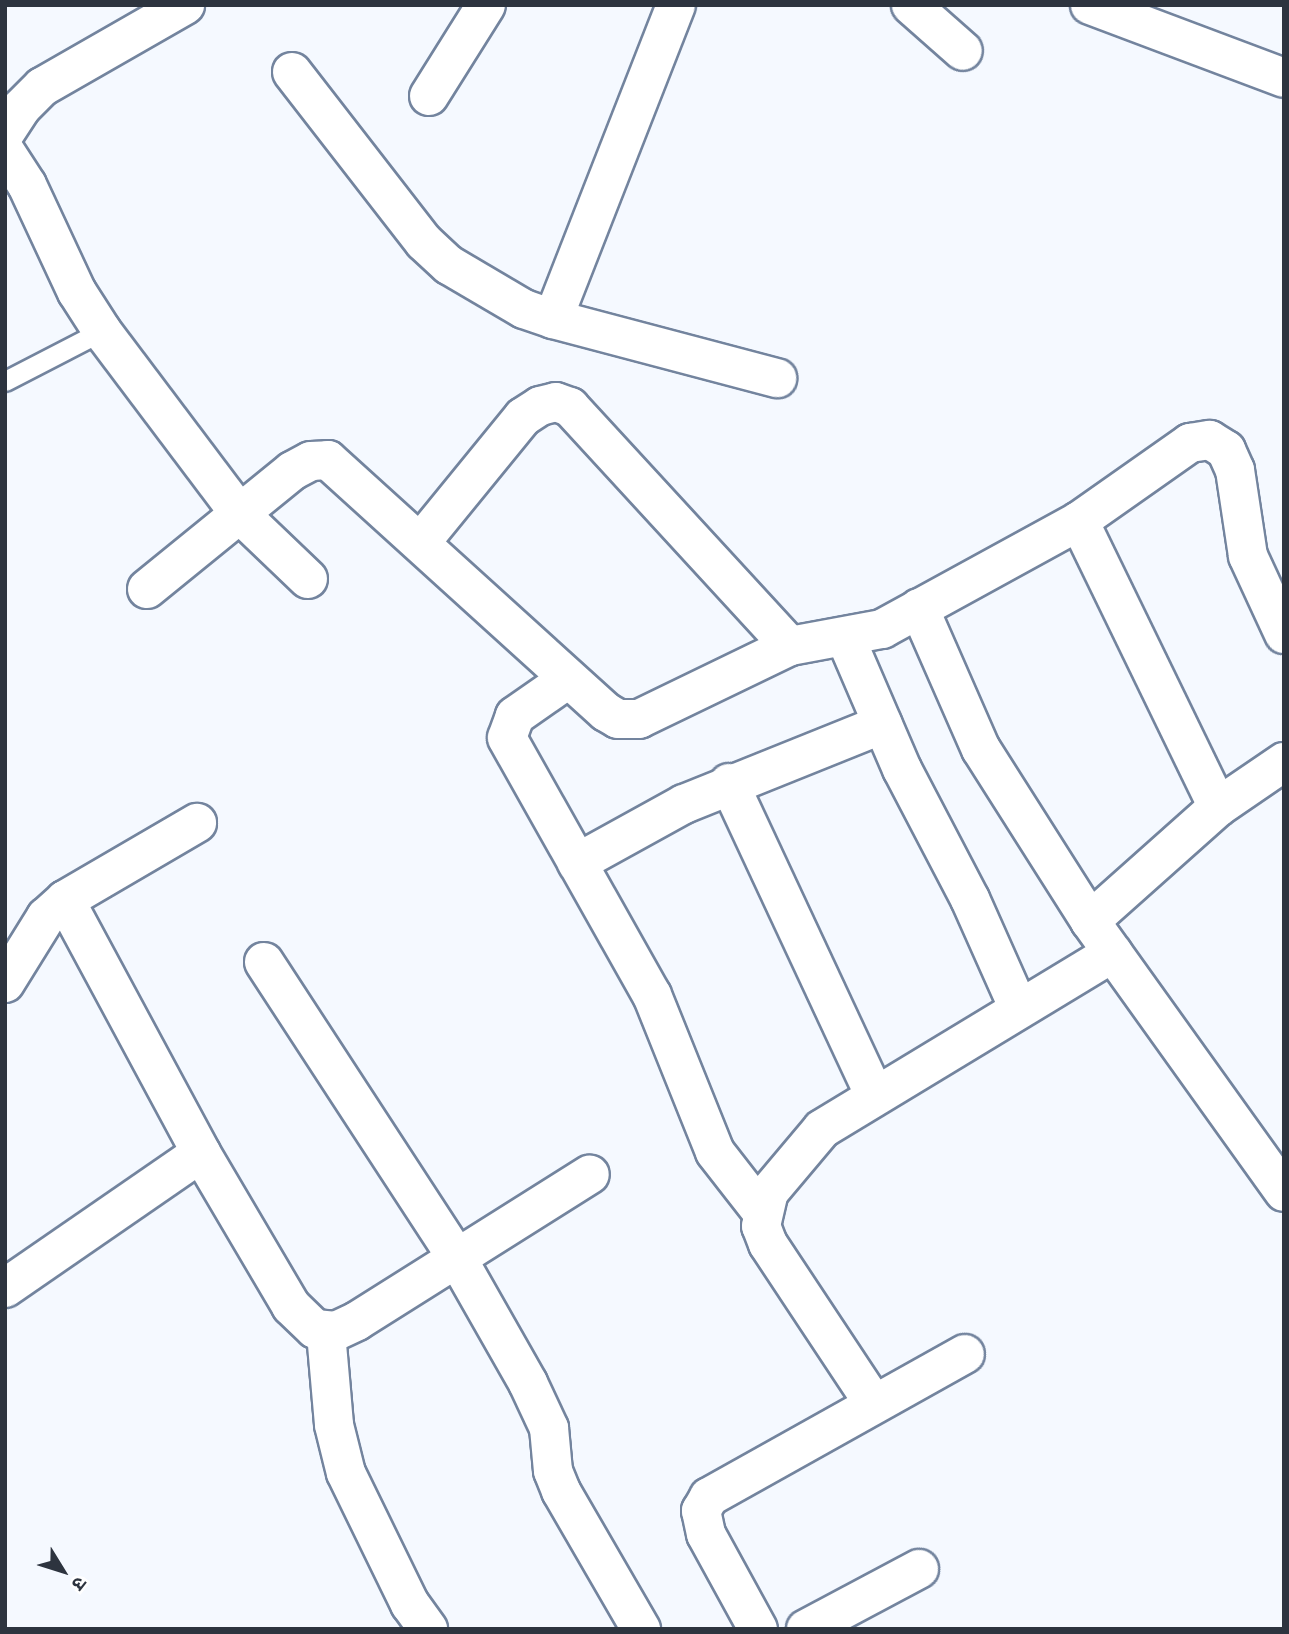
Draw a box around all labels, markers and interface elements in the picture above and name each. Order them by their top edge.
north arrow [28,1536,98,1606]
text: उ [67,1572,92,1596]

